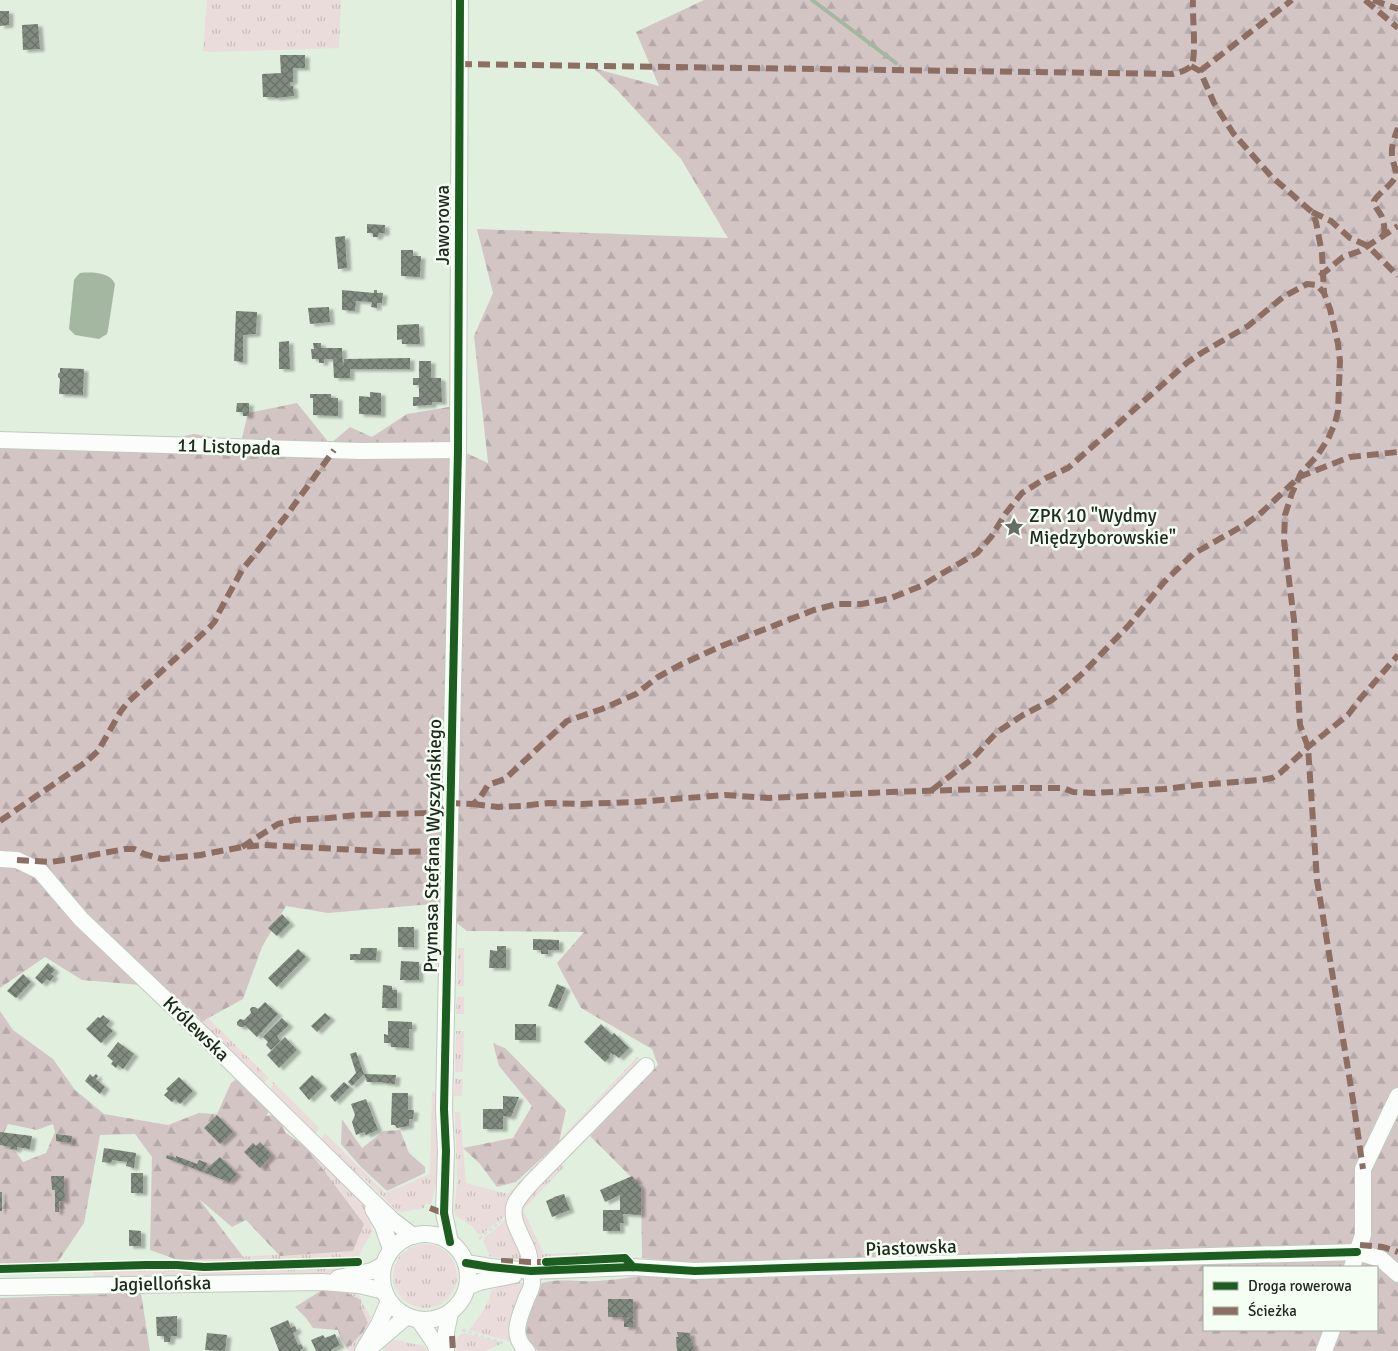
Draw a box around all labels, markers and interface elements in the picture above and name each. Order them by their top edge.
street label: Jaworowa [431,185,455,265]
street label: 11 Listopada [177,433,281,461]
place label: ZPK 10 "Wydmy Międzyborowskie" [1029,504,1176,550]
place icon: ZPK 10 "Wydmy Międzyborowskie" [1003,516,1025,538]
street label: Prymasa Stefana Wyszyńskiego [419,719,447,973]
street label: Królewska [158,991,234,1067]
street label: Piastowska [865,1234,957,1262]
legend [1203,1266,1378,1331]
street label: Jagiellońska [110,1271,212,1297]
text: Droga rowerowa [1248,1277,1352,1295]
text: Ścieżka [1248,1301,1297,1320]

